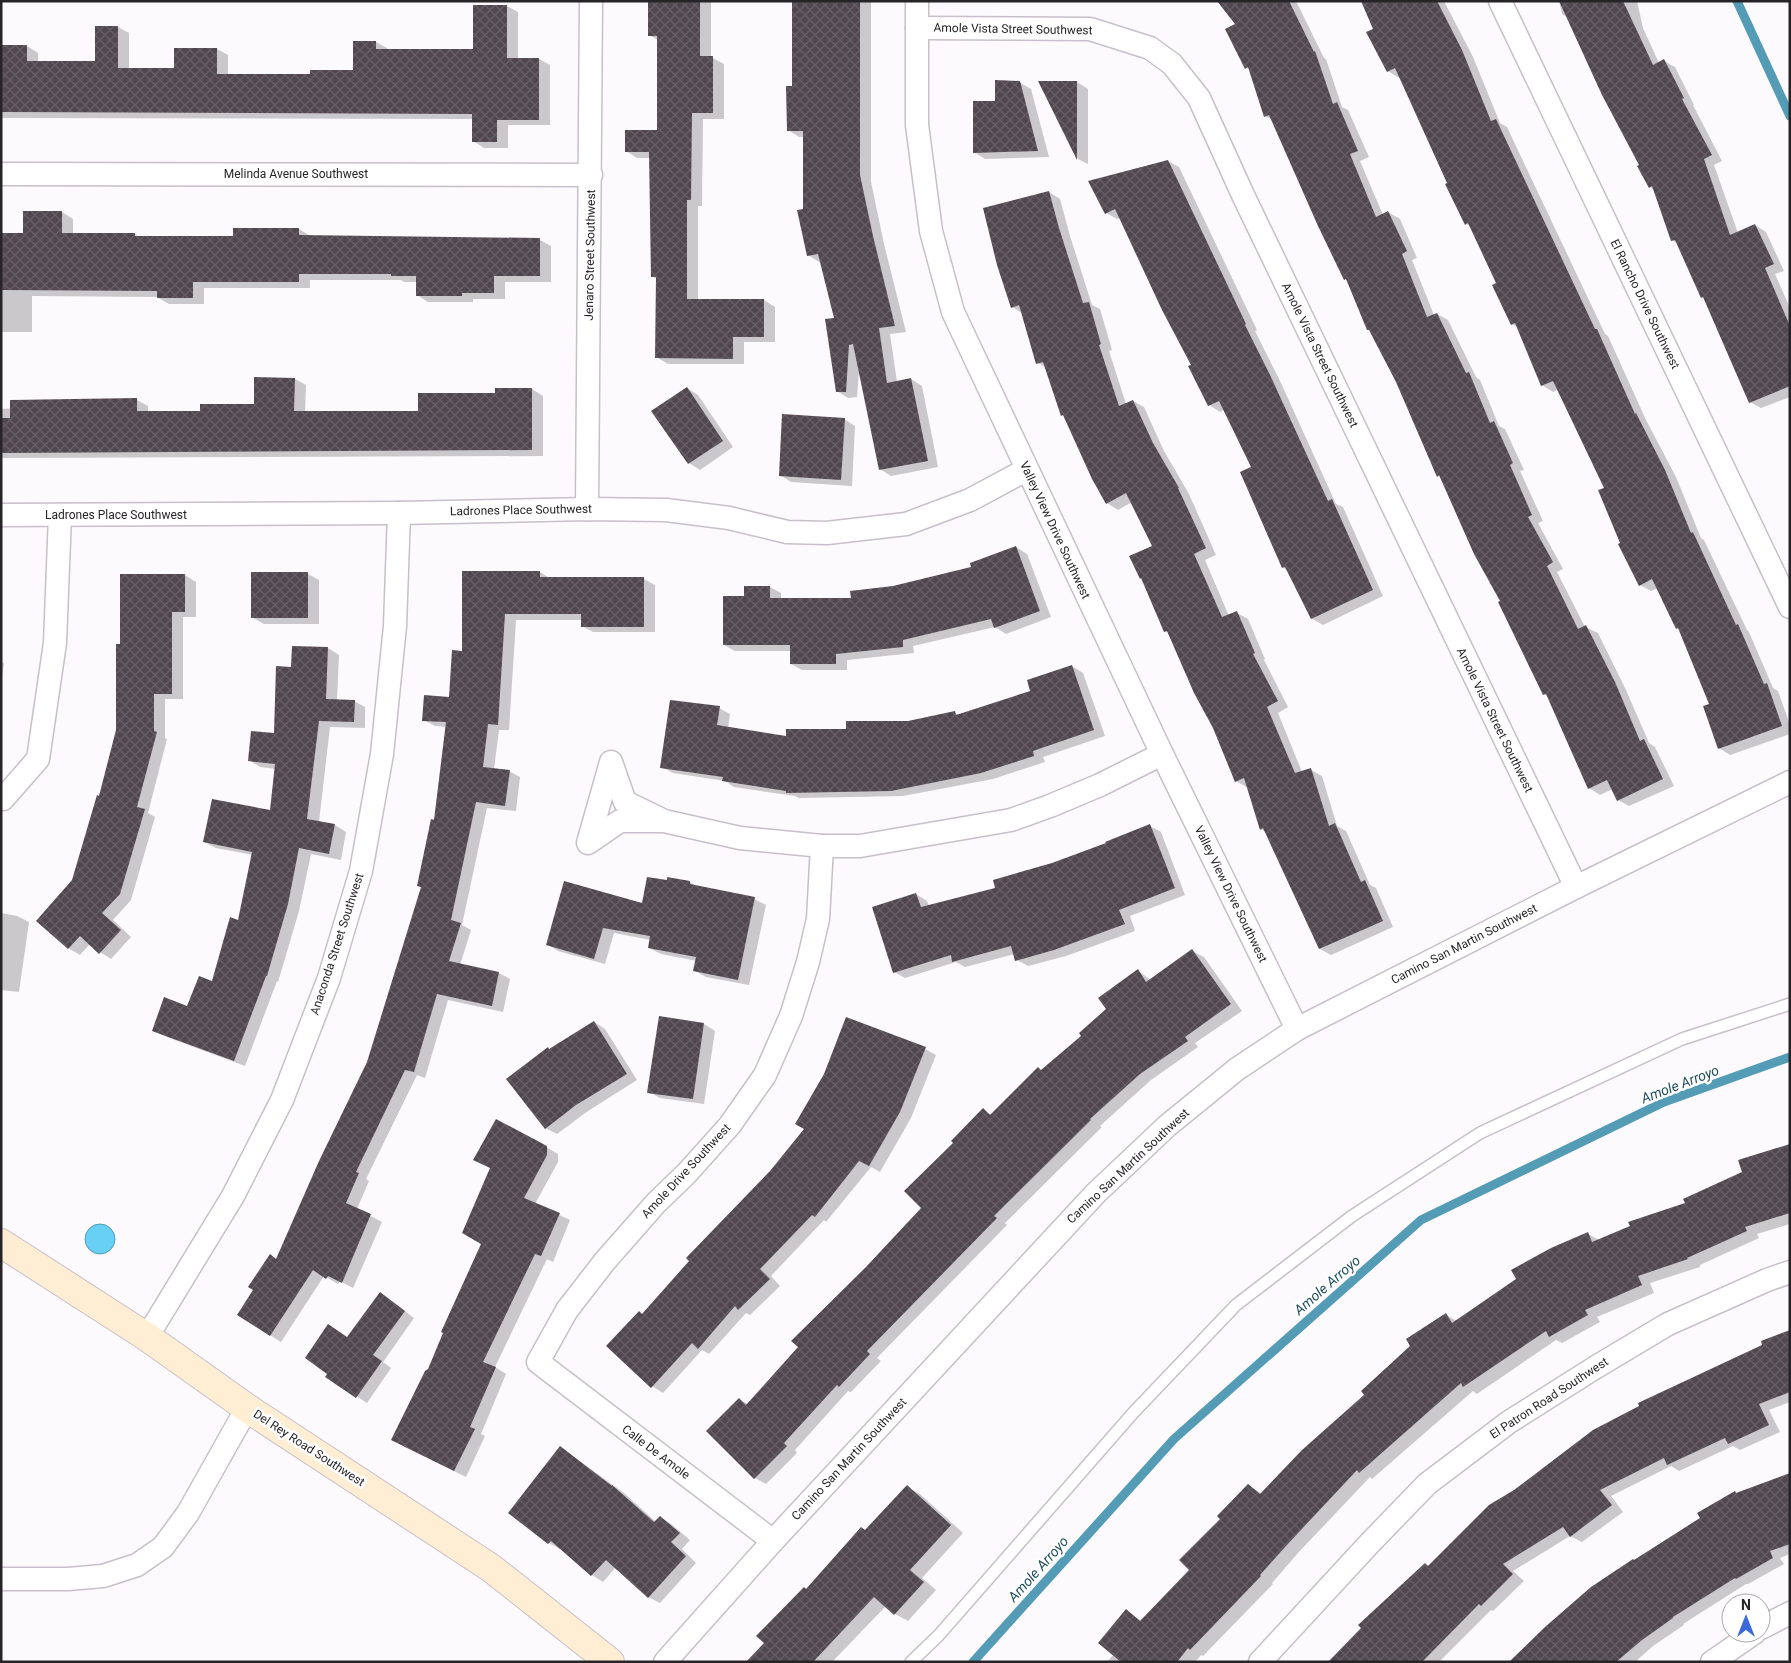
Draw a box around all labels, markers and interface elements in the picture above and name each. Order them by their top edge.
street label: Amole Vista Street Southwest [933,21,1093,37]
street label: Melinda Avenue Southwest [224,167,368,181]
street label: Jenaro Street Southwest [582,189,598,321]
street label: El Rancho Drive Southwest [1607,237,1683,371]
street label: Amole Vista Street Southwest [1279,281,1361,430]
street label: Valley View Drive Southwest [1017,459,1093,601]
street label: Ladrones Place Southwest [450,502,592,518]
street label: Ladrones Place Southwest [45,508,187,522]
street label: Amole Vista Street Southwest [1454,646,1536,795]
street label: Valley View Drive Southwest [1192,823,1270,965]
street label: Anaconda Street Southwest [307,871,367,1017]
street label: Camino San Martin Southwest [1389,901,1539,987]
water label: Amole Arroyo [1638,1062,1721,1107]
street label: Camino San Martin Southwest [1064,1106,1192,1226]
street label: Amole Drive Southwest [639,1121,733,1221]
water label: Amole Arroyo [1290,1252,1363,1319]
street label: El Patron Road Southwest [1487,1354,1611,1442]
street label: Camino San Martin Southwest [789,1395,909,1523]
street label: Del Rey Road Southwest [251,1407,367,1489]
street label: Calle De Amole [619,1422,693,1482]
water label: Amole Arroyo [1004,1533,1072,1606]
north arrow [1721,1593,1771,1643]
text: N [1741,1597,1751,1613]

